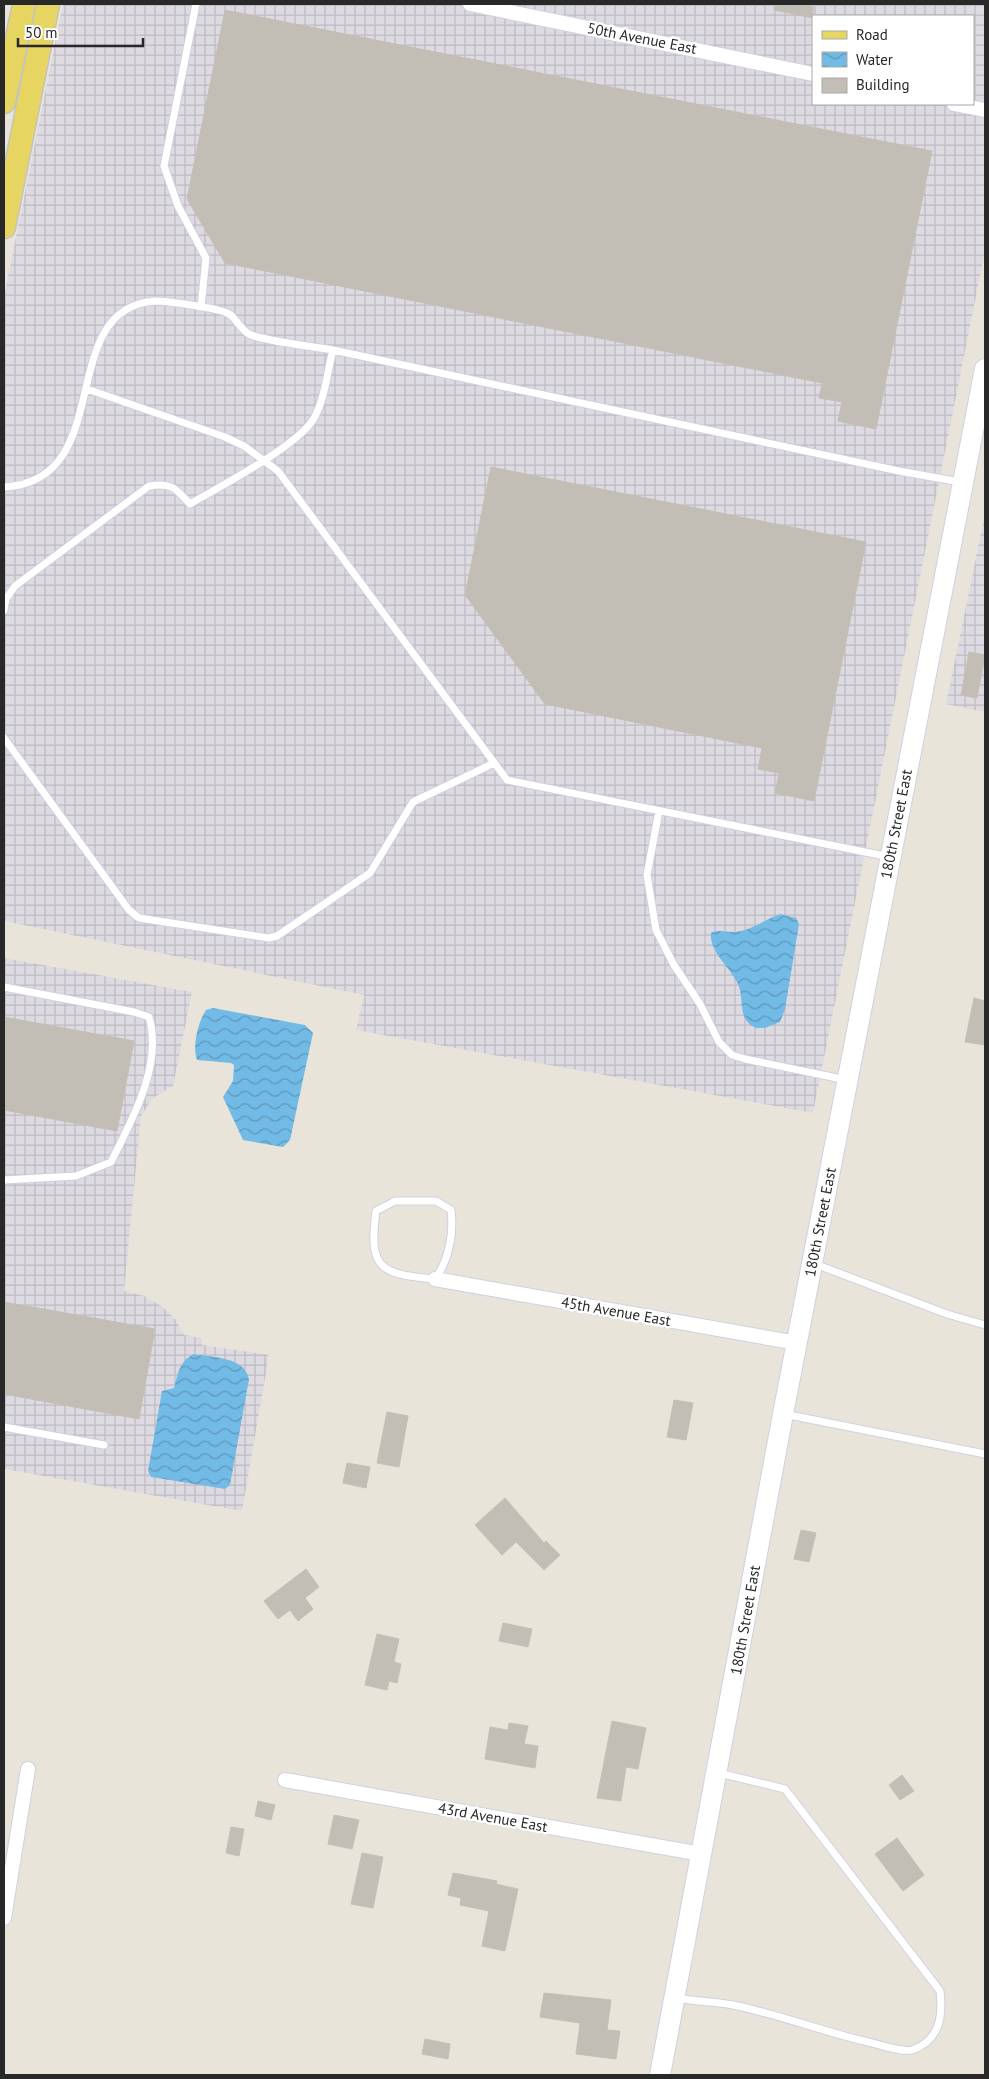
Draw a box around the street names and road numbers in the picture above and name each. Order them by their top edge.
street label: 50th Avenue East [586,18,698,58]
street label: 180th Street East [876,768,916,880]
street label: 180th Street East [800,1166,840,1278]
street label: 45th Avenue East [560,1292,672,1330]
street label: 180th Street East [726,1564,764,1676]
street label: 43rd Avenue East [437,1798,549,1836]

